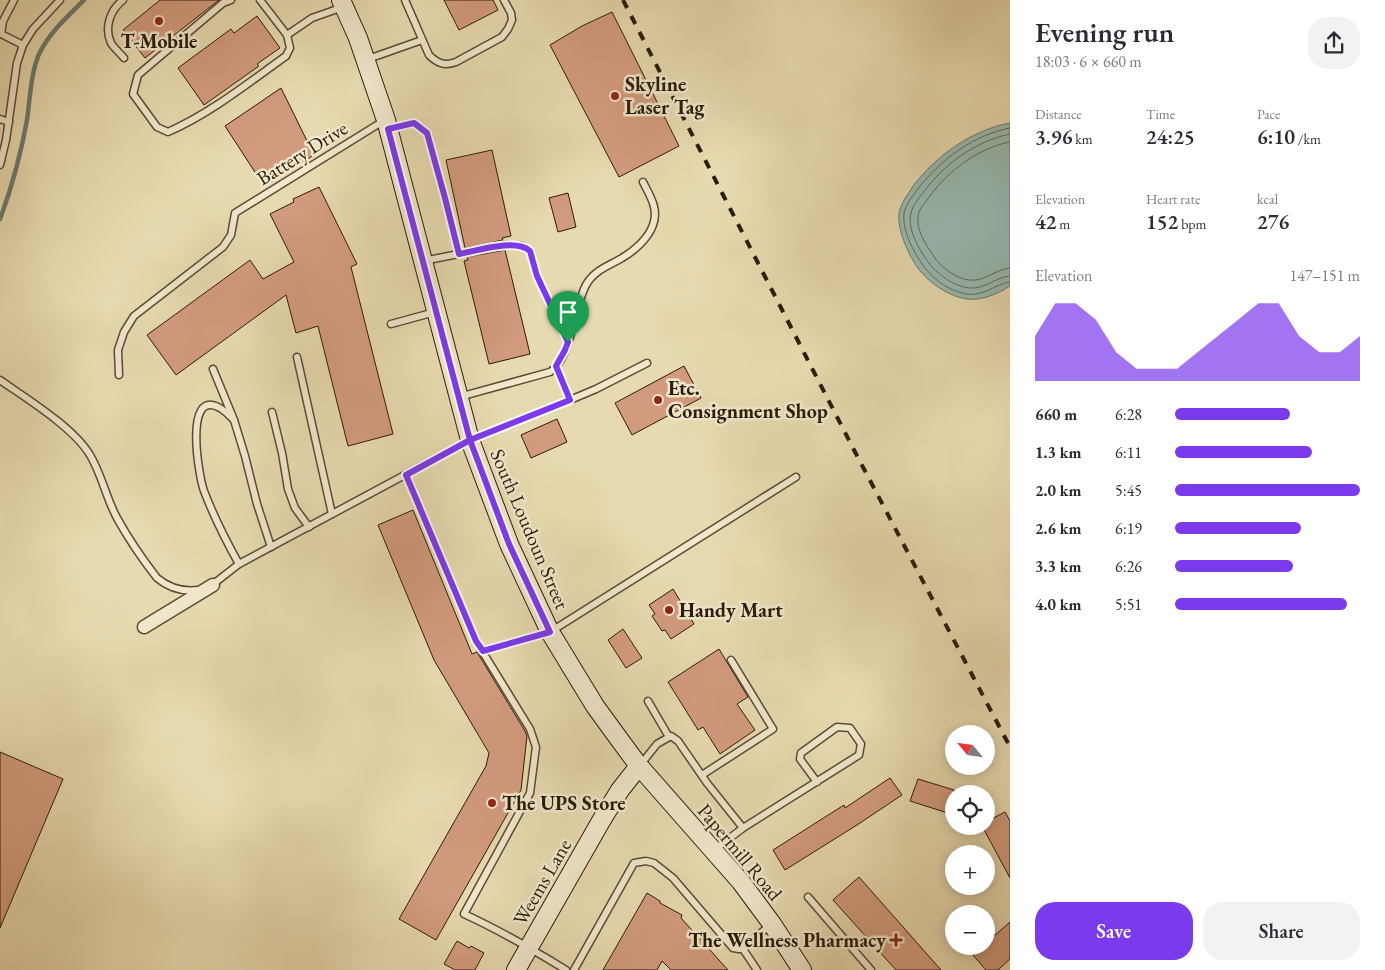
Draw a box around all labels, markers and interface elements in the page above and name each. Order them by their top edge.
text: Evening run [1035,14,1174,50]
marker: T-Mobile [153,15,165,27]
button: share [1308,17,1360,69]
place label: T-Mobile [121,28,197,54]
text: 18:03 · 6 × 660 m [1035,51,1142,72]
place label: Skyline Laser Tag [625,71,706,120]
marker: Skyline Laser Tag [609,90,621,102]
text: Distance [1035,105,1082,123]
text: Time [1146,105,1175,123]
text: Pace [1257,105,1281,123]
street label: Battery Drive [252,115,352,191]
text: 3.96 [1035,123,1072,150]
text: 24:25 [1146,123,1195,150]
text: 6:10 [1257,123,1295,150]
text: km [1072,130,1093,148]
text: /km [1295,130,1321,148]
text: Elevation [1035,190,1085,208]
text: Heart rate [1146,190,1200,208]
text: kcal [1257,190,1278,208]
text: 42 [1035,208,1057,235]
text: 152 [1146,208,1178,235]
text: 276 [1257,208,1289,235]
text: m [1057,215,1070,233]
text: bpm [1178,215,1207,233]
text: Elevation [1035,265,1093,286]
text: 147–151 m [1289,265,1360,286]
pin [547,291,589,342]
icon: arrive [554,298,582,326]
place label: Etc. Consignment Shop [668,375,828,424]
marker: Etc. Consignment Shop [652,394,664,406]
text: 660 m [1035,404,1077,425]
text: 6:28 [1115,404,1142,425]
text: 1.3 km [1035,442,1081,463]
text: 6:11 [1115,442,1142,463]
street label: South Loudoun Street [485,445,576,614]
text: 2.0 km [1035,480,1081,501]
text: 5:45 [1115,480,1142,501]
text: 2.6 km [1035,518,1081,539]
text: 6:19 [1115,518,1142,539]
text: 3.3 km [1035,556,1081,577]
text: 6:26 [1115,556,1142,577]
text: 4.0 km [1035,594,1081,615]
text: 5:51 [1115,594,1142,615]
place label: Handy Mart [679,597,783,623]
marker: Handy Mart [663,604,675,616]
north arrow [945,725,995,775]
map controls [945,725,995,955]
button: locate [945,785,995,835]
place label: The UPS Store [502,790,626,816]
marker: The UPS Store [486,797,498,809]
street label: Papermill Road [692,798,789,907]
street label: Weems Lane [507,834,577,930]
button: + [945,845,995,895]
button: Save [1035,902,1193,960]
button: Share [1203,902,1360,960]
button: − [945,905,995,955]
place label: The Wellness Pharmacy [688,927,886,953]
marker: The Wellness Pharmacy [890,934,902,946]

